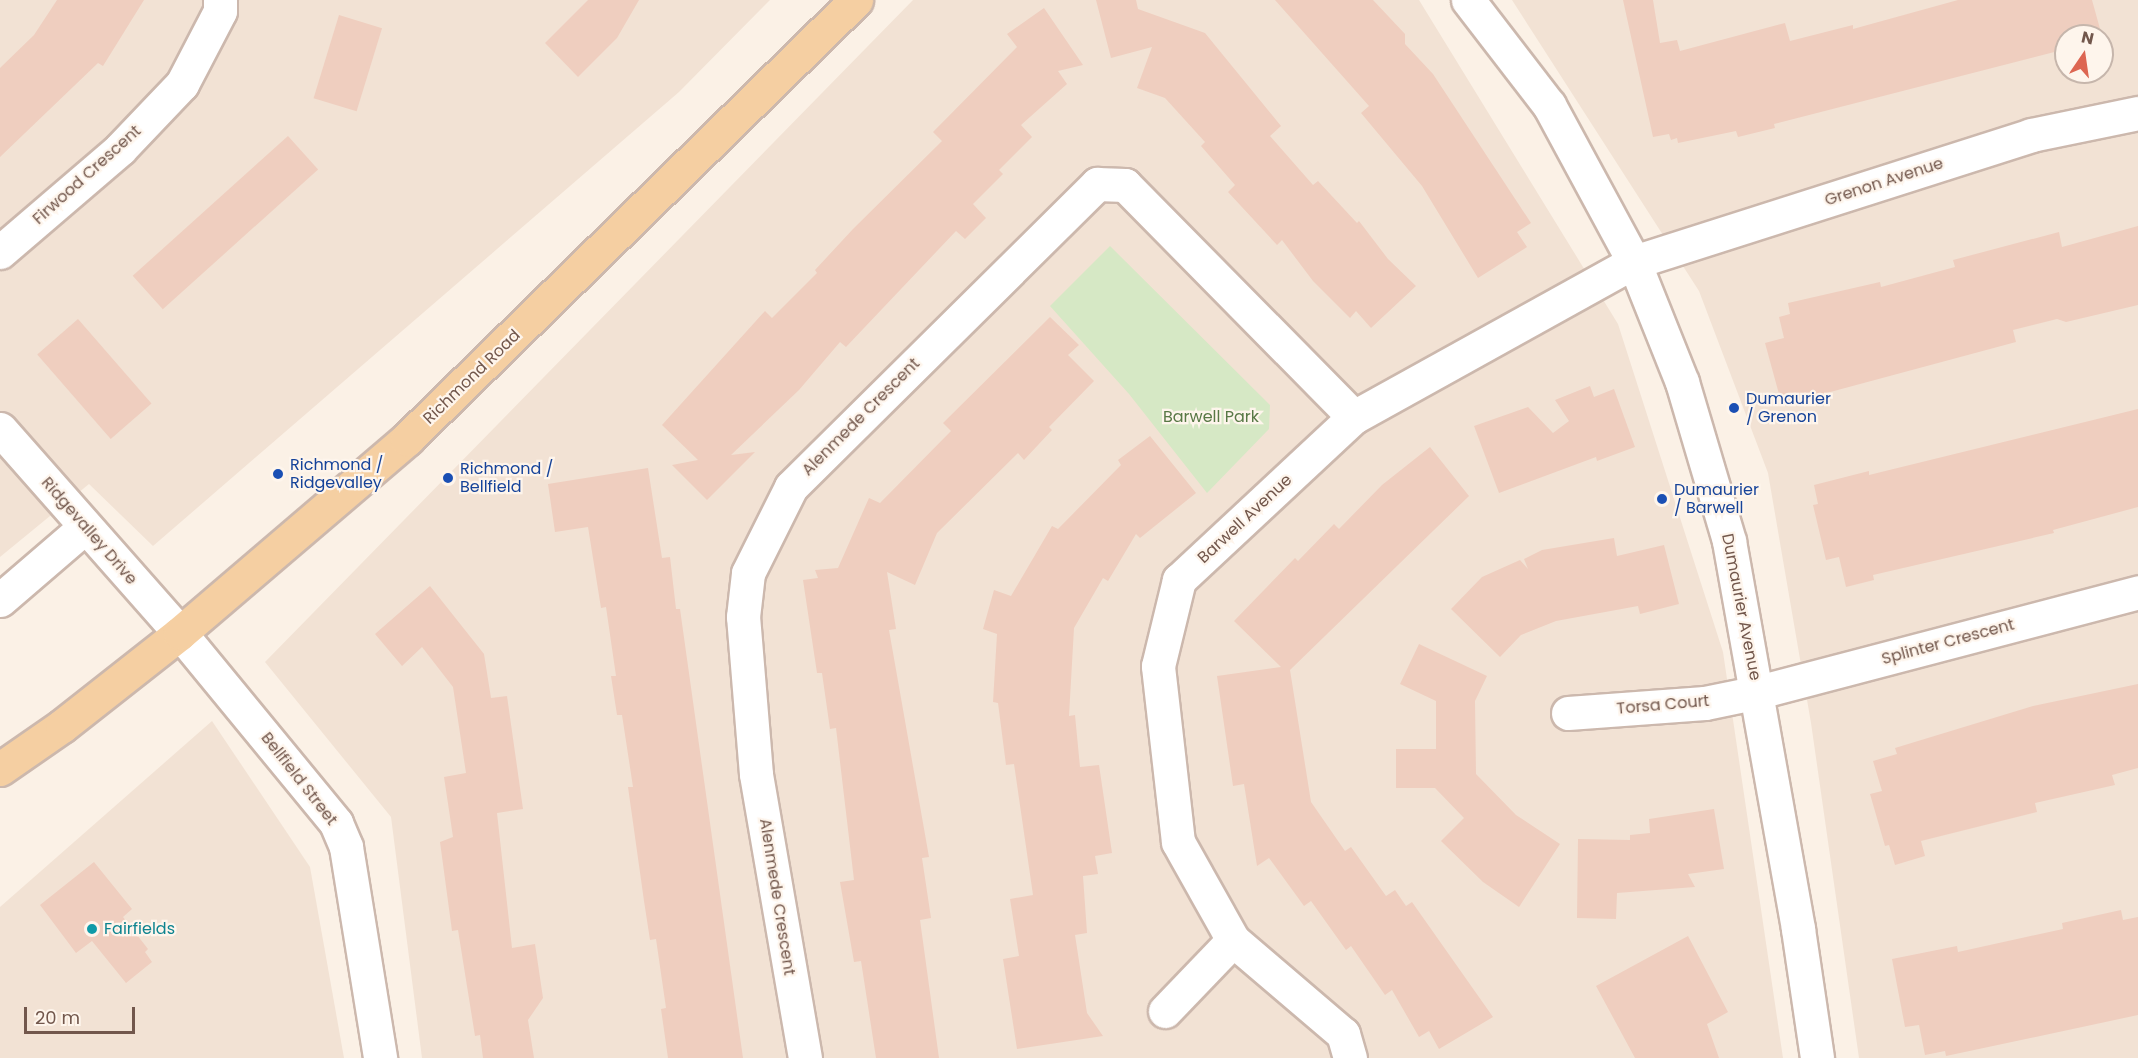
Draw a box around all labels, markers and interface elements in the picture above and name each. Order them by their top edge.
north arrow [2054,24,2114,84]
text: N [2079,25,2096,50]
street label: Firwood Crescent [29,121,145,229]
street label: Grenon Avenue [1822,154,1946,210]
street label: Richmond Road [420,326,524,428]
street label: Alenmede Crescent [798,354,924,480]
place label: Dumaurier / Grenon [1746,389,1831,427]
marker: Dumaurier / Grenon [1727,401,1741,415]
park label: Barwell Park [1163,407,1259,427]
place label: Richmond / Ridgevalley [290,455,383,493]
place label: Richmond / Bellfield [460,459,553,497]
marker: Richmond / Ridgevalley [271,467,285,481]
street label: Barwell Avenue [1194,470,1296,568]
marker: Richmond / Bellfield [441,471,455,485]
street label: Ridgevalley Drive [37,473,141,589]
place label: Dumaurier / Barwell [1674,480,1759,518]
marker: Dumaurier / Barwell [1655,492,1669,506]
street label: Dumaurier Avenue [1717,532,1765,682]
street label: Splinter Crescent [1880,615,2016,669]
street label: Torsa Court [1616,691,1710,719]
street label: Bellfield Street [257,729,341,829]
street label: Alenmede Crescent [755,817,799,977]
place label: Fairfields [104,919,175,939]
marker: Fairfields [85,922,99,936]
scale bar [27,995,138,1033]
text: 20 m [35,1005,80,1030]

